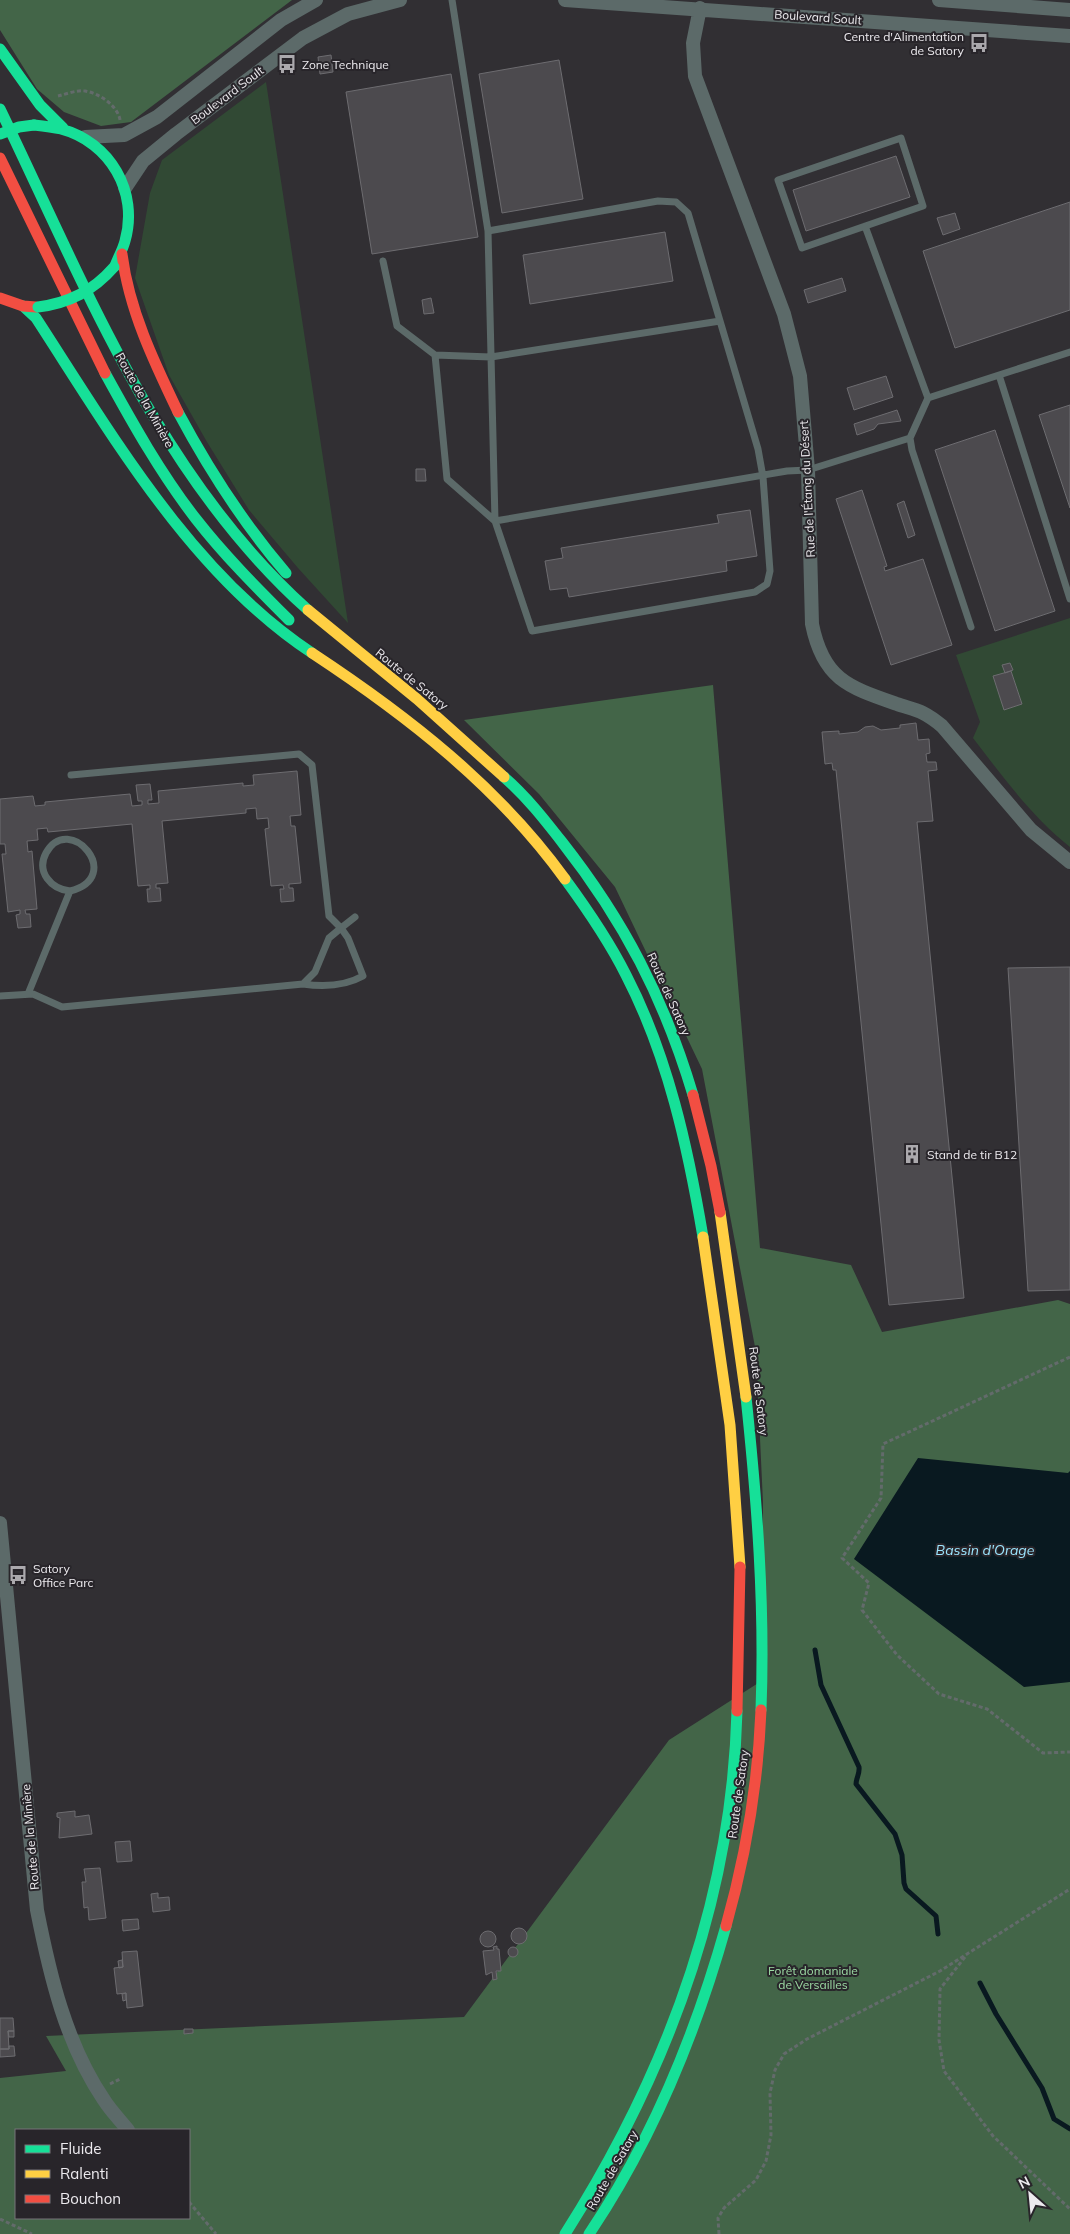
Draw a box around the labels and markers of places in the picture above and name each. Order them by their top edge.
place label: Centre d'Alimentation de Satory [844,29,965,58]
bus stop icon: Centre d'Alimentation de Satory [968,32,990,54]
bus stop icon: Zone Technique [276,53,298,75]
place label: Zone Technique [302,57,389,72]
building icon: Stand de tir B12 [901,1143,923,1165]
place label: Stand de tir B12 [927,1147,1017,1162]
place label: Satory Office Parc [33,1561,93,1590]
bus stop icon: Satory Office Parc [7,1564,29,1586]

